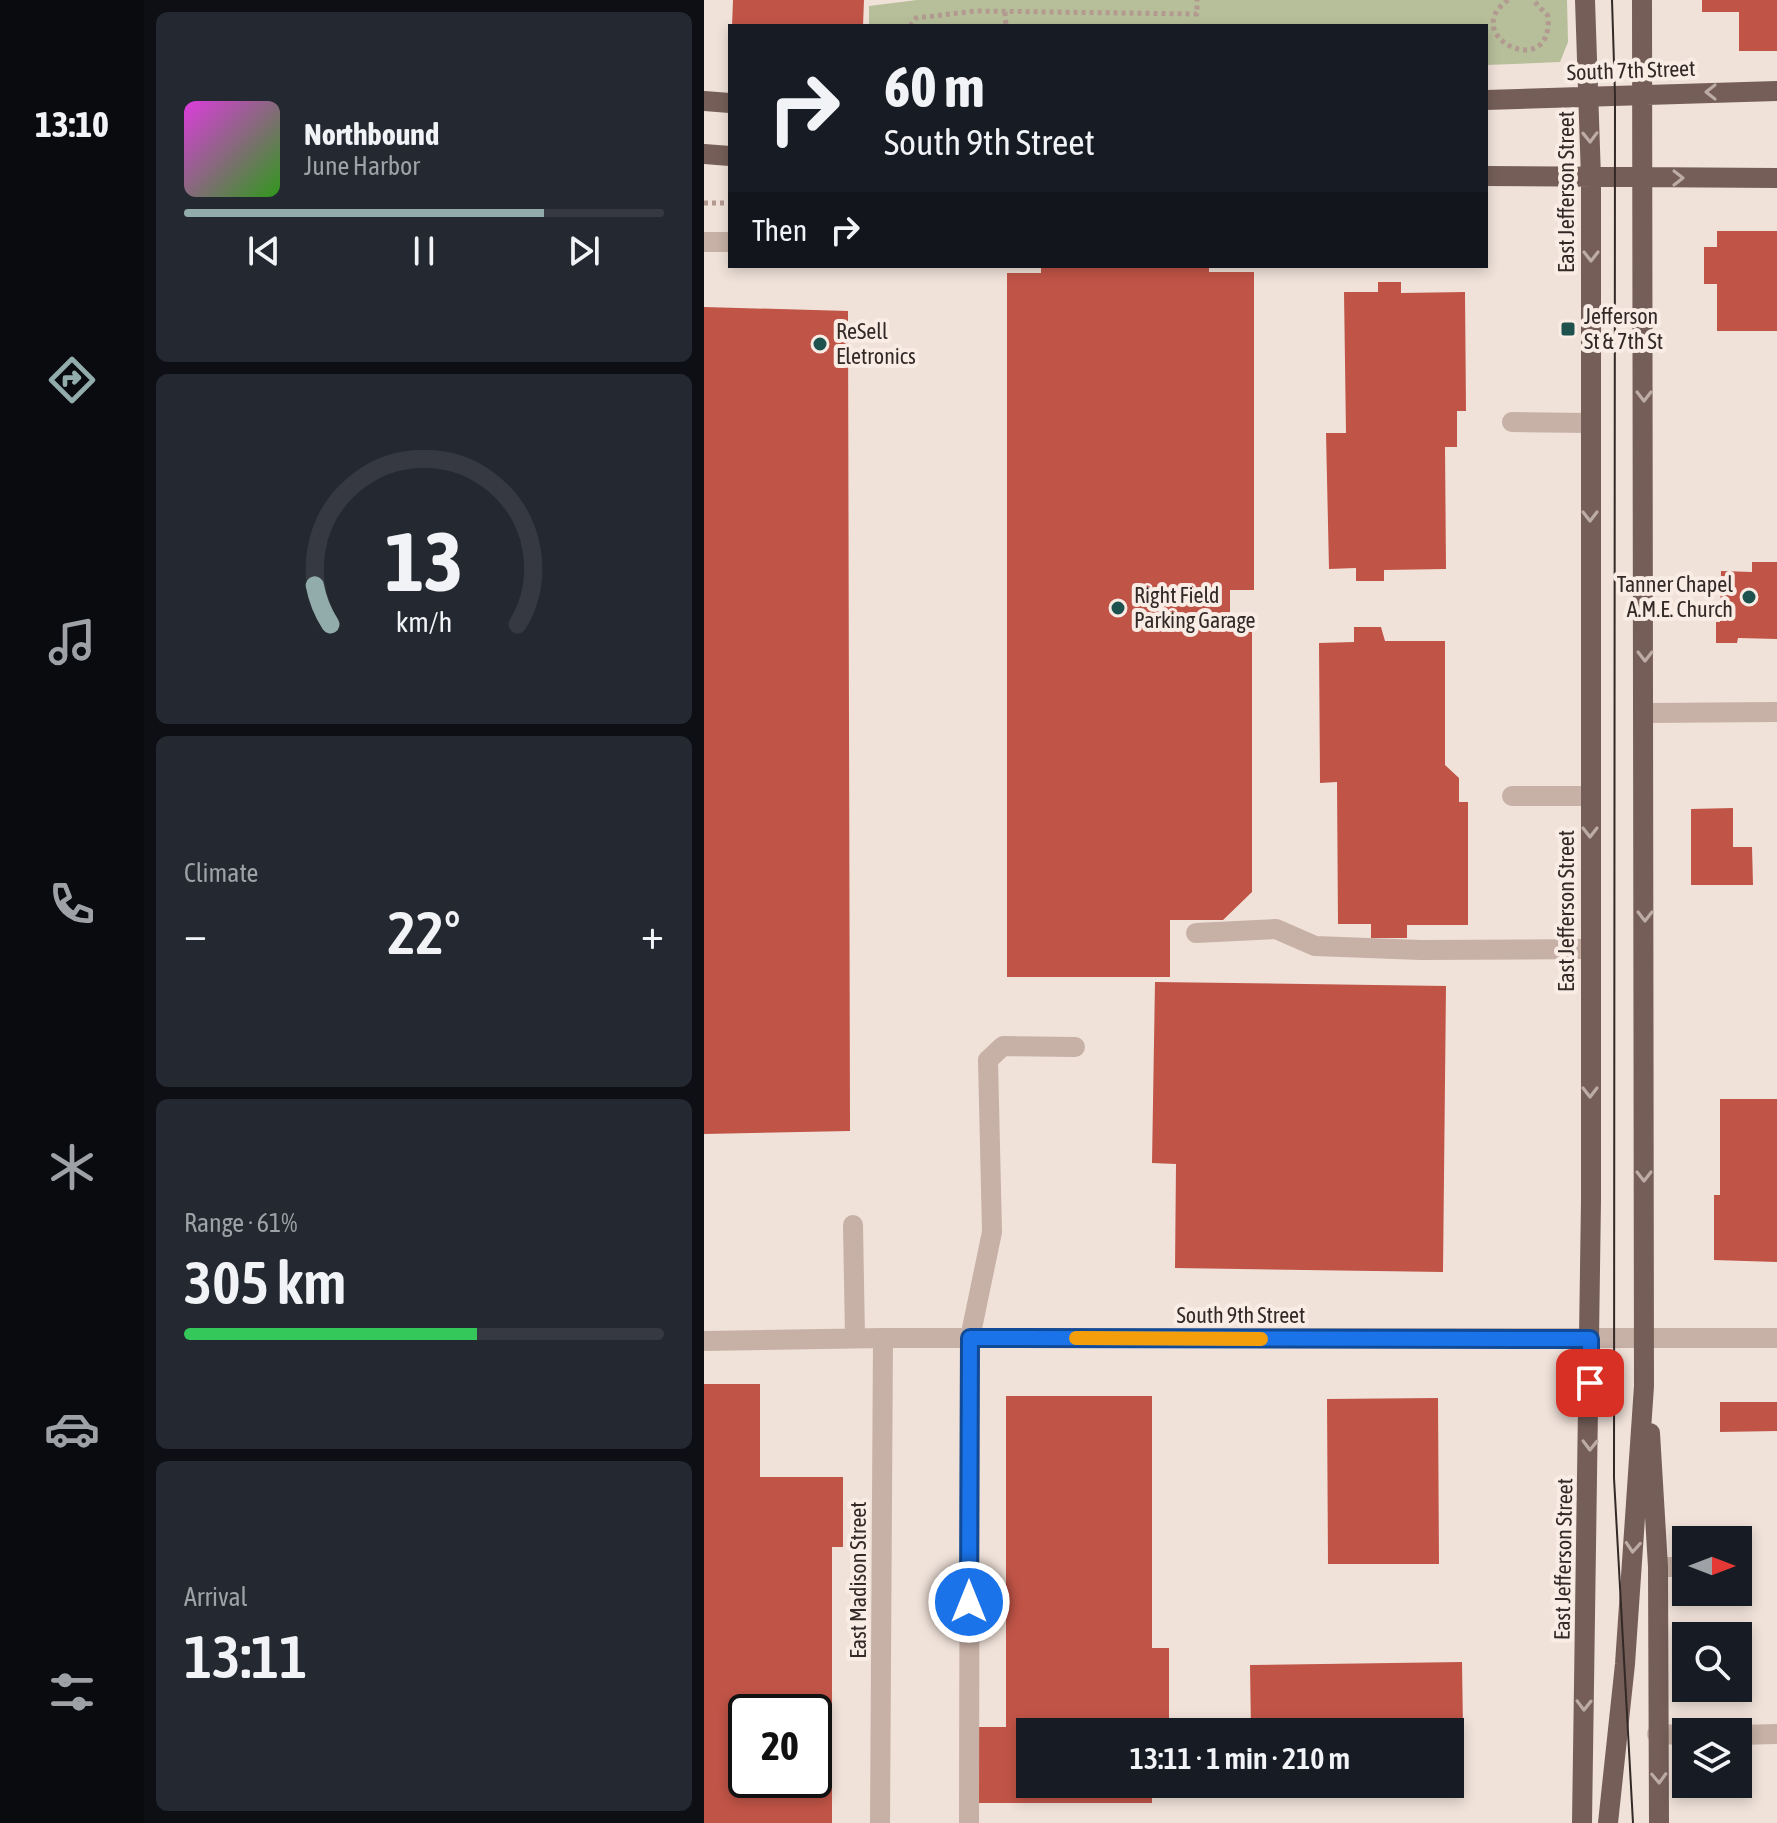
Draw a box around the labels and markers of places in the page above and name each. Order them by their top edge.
place label: Jefferson St & 7th St [1584,303,1663,354]
place label: ReSell Eletronics [836,318,916,369]
marker: Jefferson St & 7th St [1559,320,1577,338]
marker: ReSell Eletronics [811,335,829,353]
place label: Tanner Chapel A.M.E. Church [1617,571,1733,622]
place label: Right Field Parking Garage [1134,582,1255,633]
marker: Tanner Chapel A.M.E. Church [1740,588,1758,606]
marker: Right Field Parking Garage [1109,599,1127,617]
pin [1556,1349,1624,1417]

